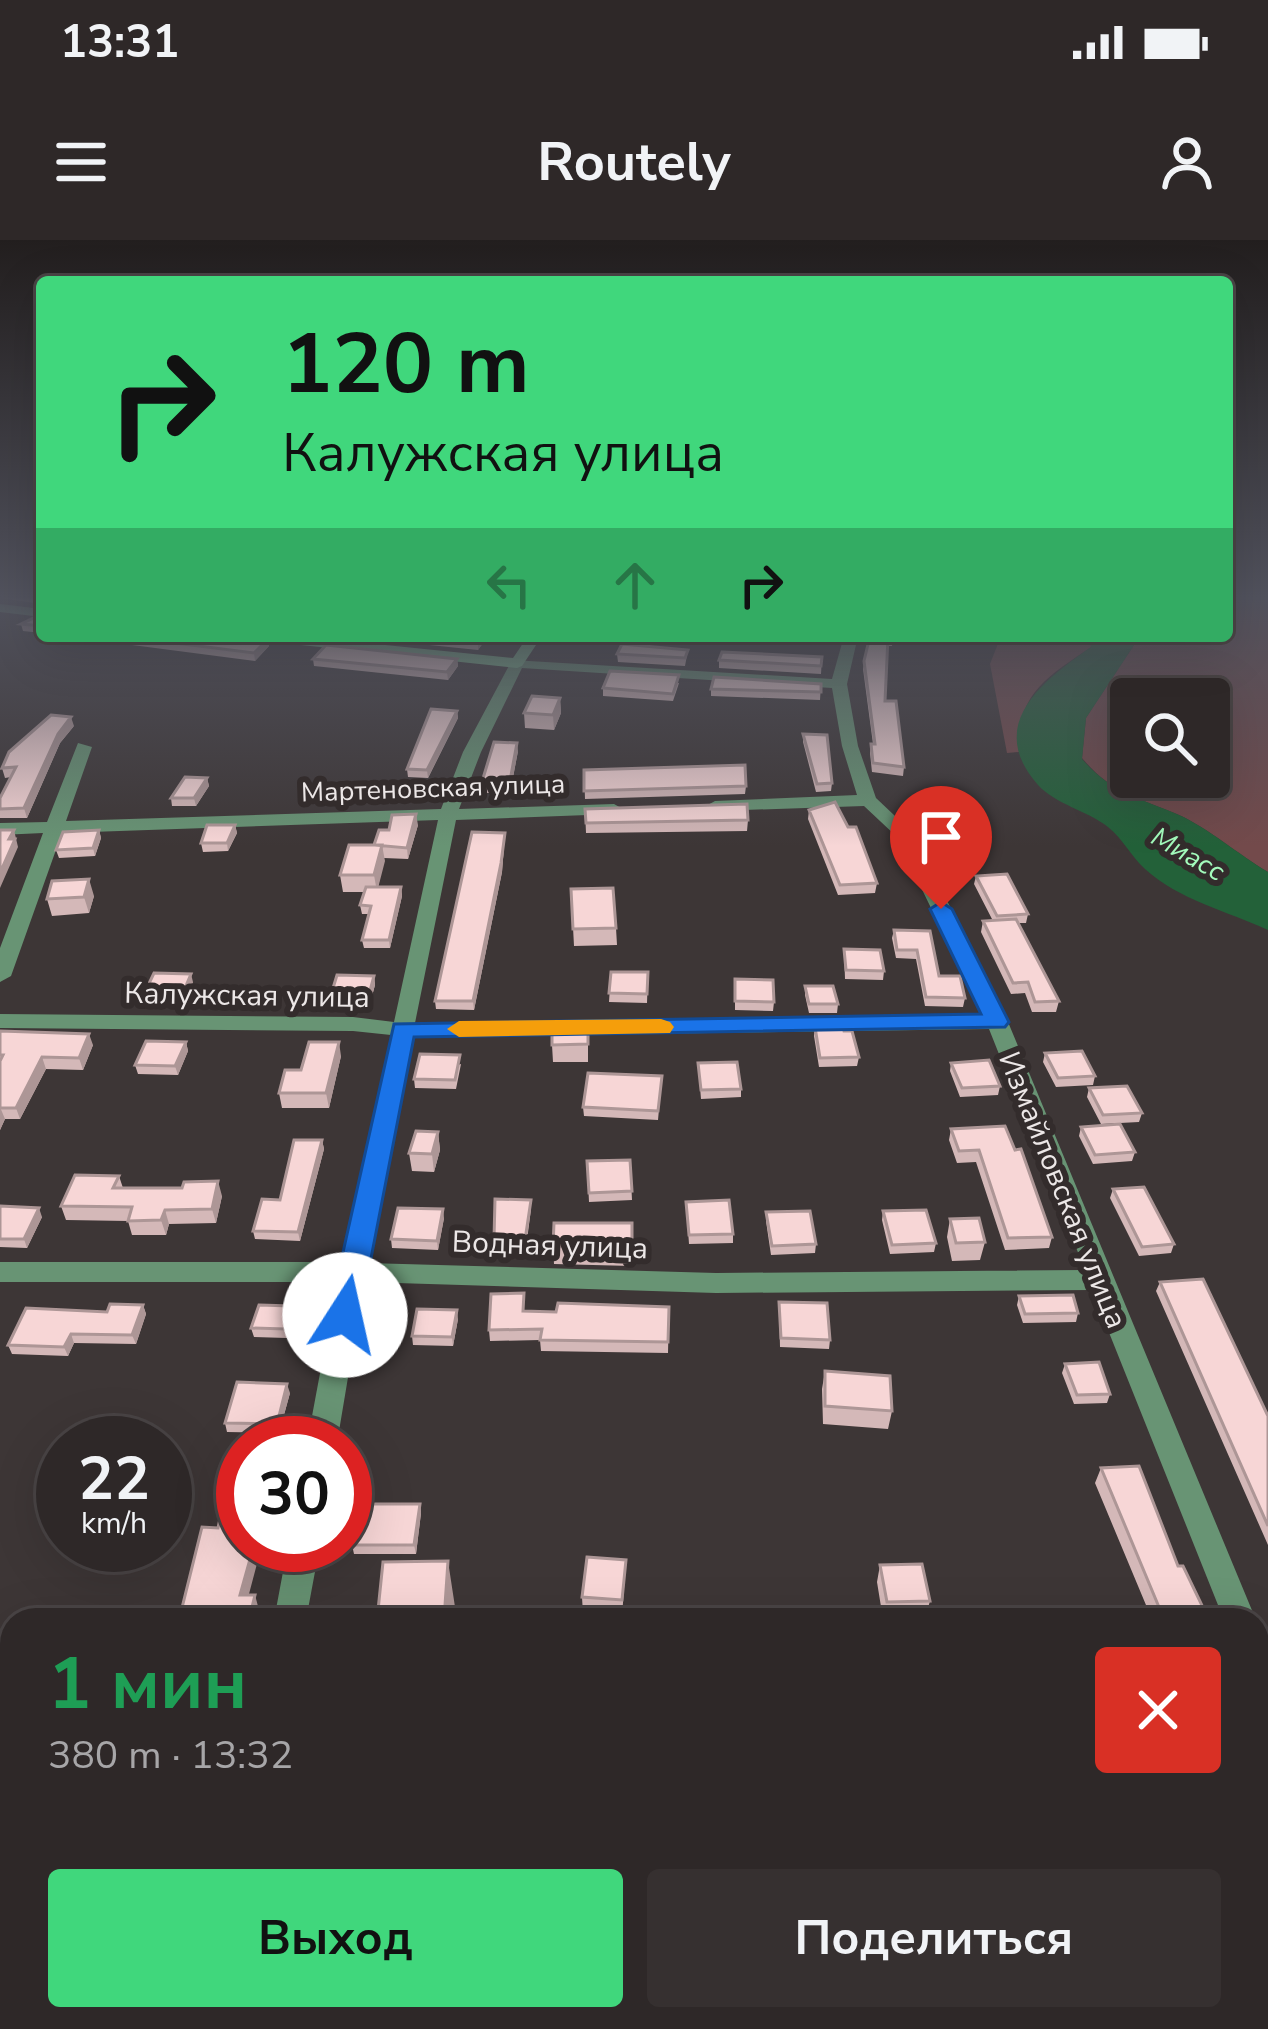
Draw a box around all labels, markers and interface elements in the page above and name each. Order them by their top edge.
text: 13:31 [60,12,179,73]
text: Routely [537,125,731,199]
icon: menu [48,129,114,195]
icon: person [1154,129,1220,195]
text: 120 m [282,307,530,422]
icon: right [84,324,240,480]
text: Калужская улица [282,416,724,490]
icon: left [476,552,542,618]
icon: ahead [602,552,668,618]
icon: right [728,552,794,618]
map controls [1110,678,1230,798]
button: search [1110,678,1230,798]
street label: Мартеновская улица [300,765,566,812]
pin [890,786,992,909]
icon: arrive [908,804,974,870]
water label: Миасс [1144,819,1231,890]
street label: Калужская улица [124,973,370,1018]
street label: Измайловская улица [988,1046,1137,1335]
street label: Водная улица [451,1222,649,1269]
position arrow [282,1252,408,1378]
speed limit sign: 30 [216,1416,372,1572]
text: 22 [78,1438,150,1520]
text: km/h [81,1503,147,1544]
text: 1 мин [48,1635,247,1733]
button: close [1095,1647,1221,1773]
text: 380 m · 13:32 [48,1729,293,1782]
button: Выход [48,1869,623,2007]
button: Поделиться [647,1869,1221,2007]

